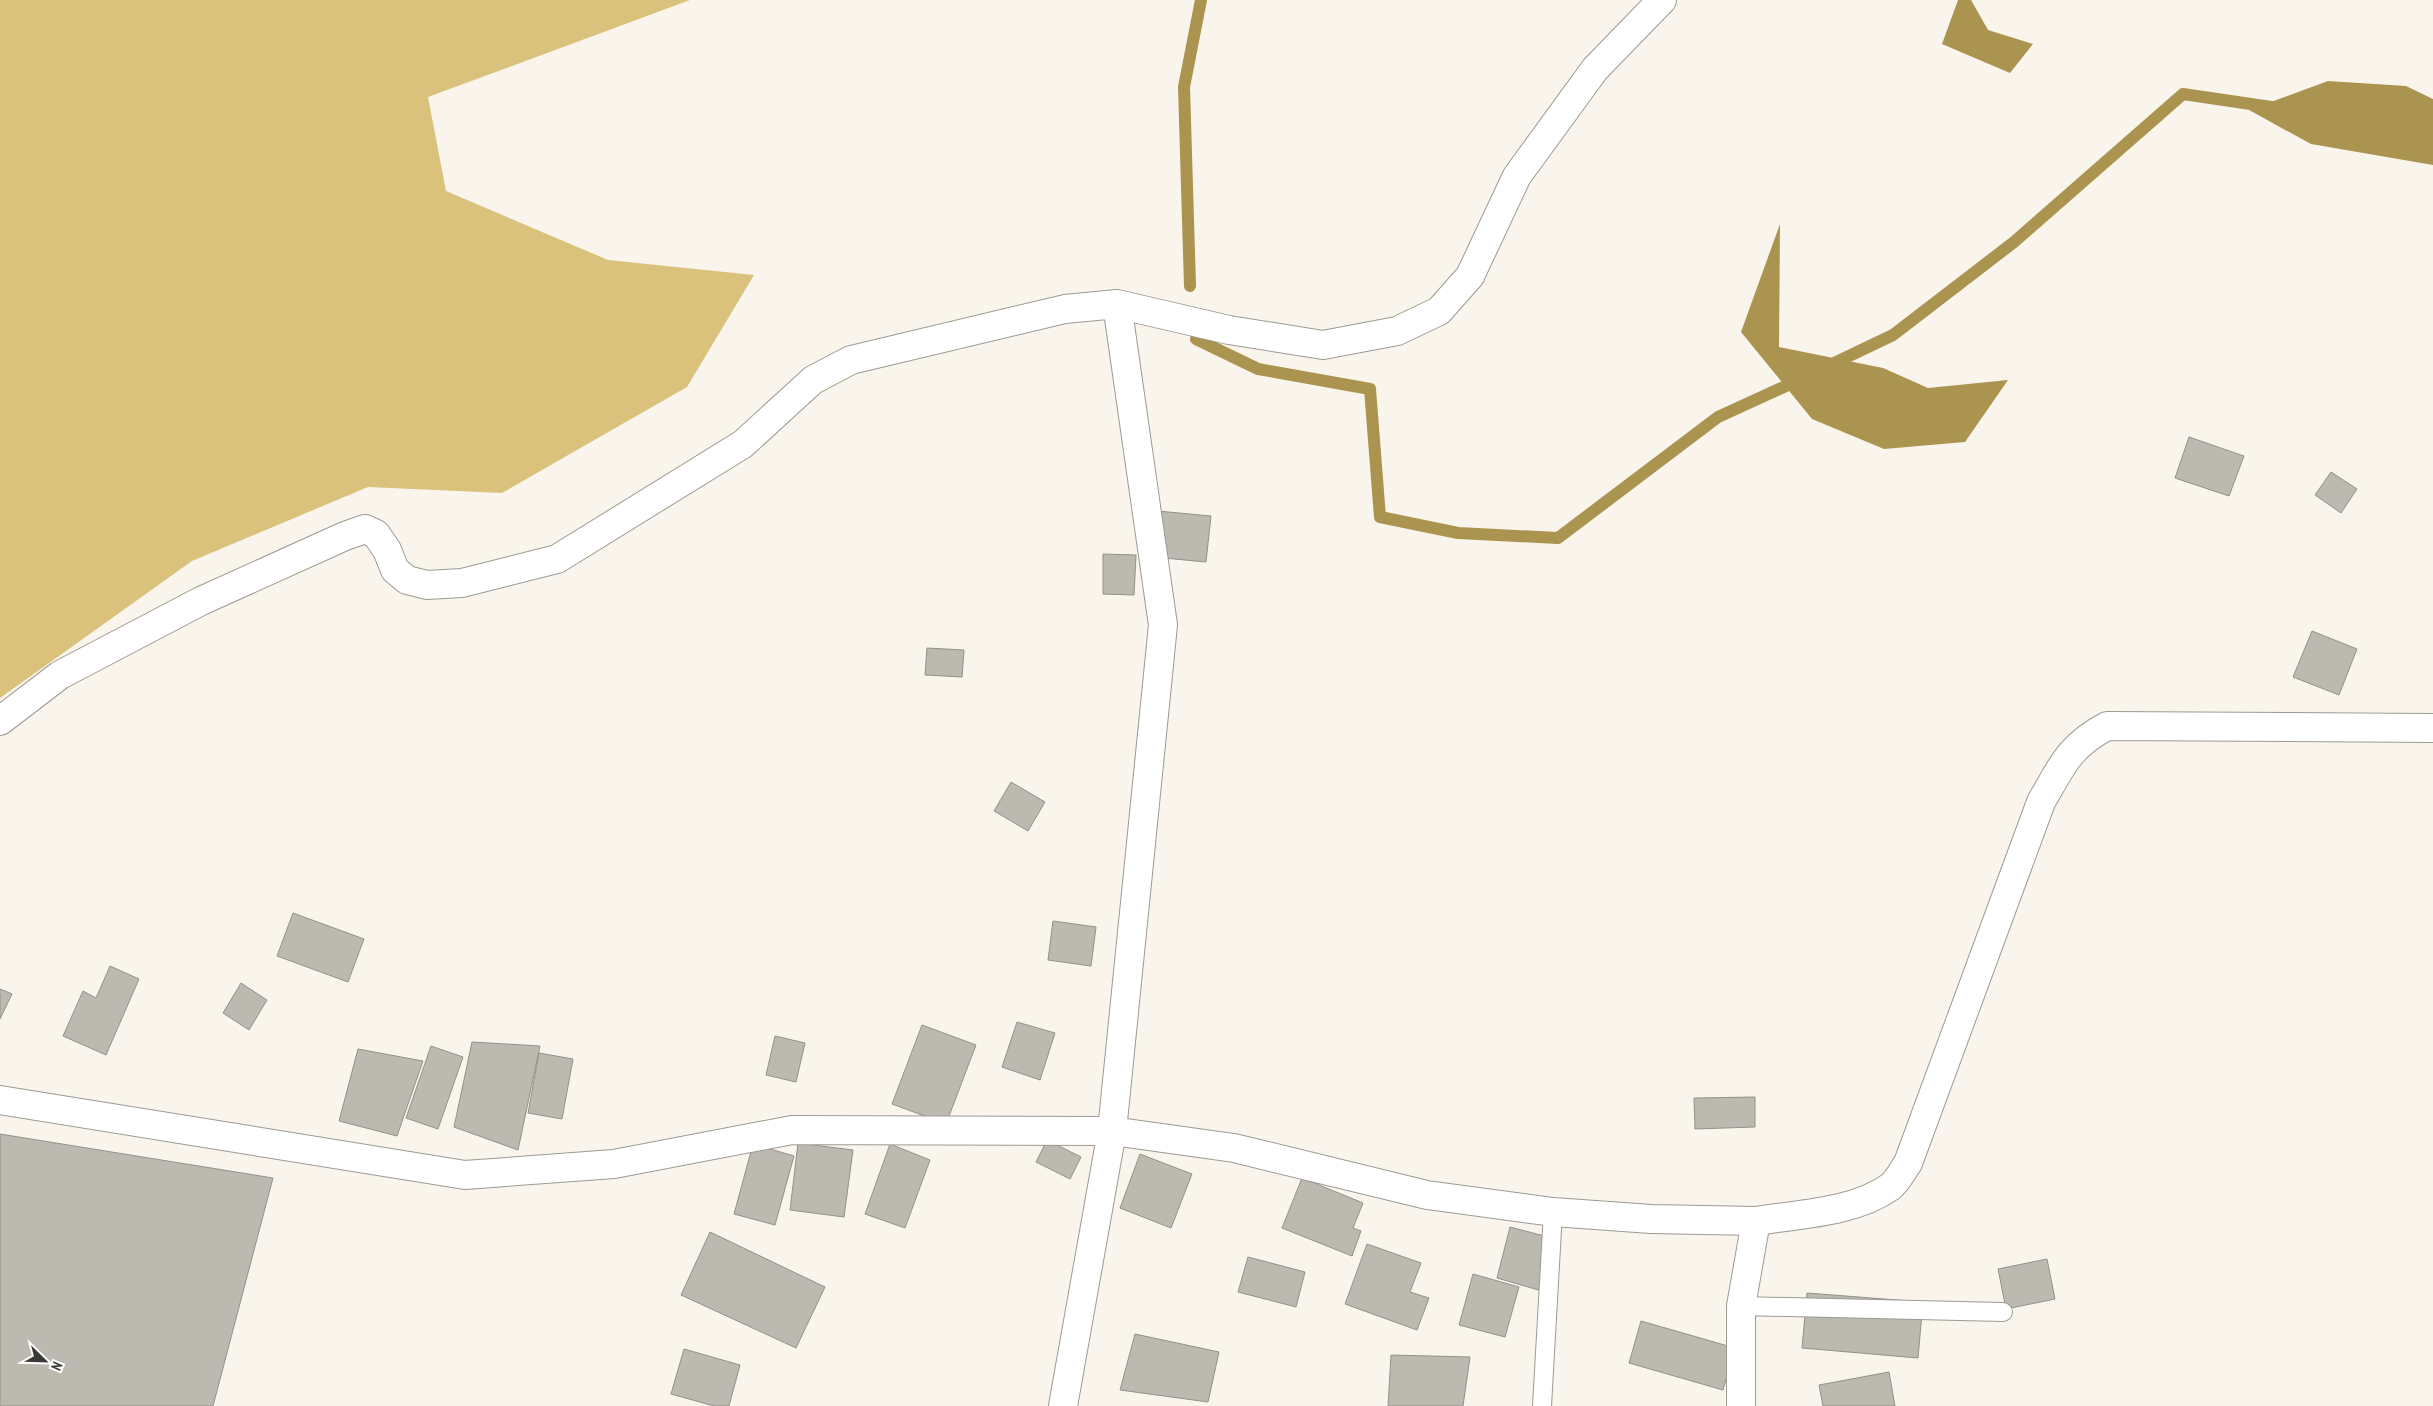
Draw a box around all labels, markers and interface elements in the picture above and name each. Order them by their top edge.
north arrow [20,1336,70,1386]
text: N [47,1359,67,1373]

